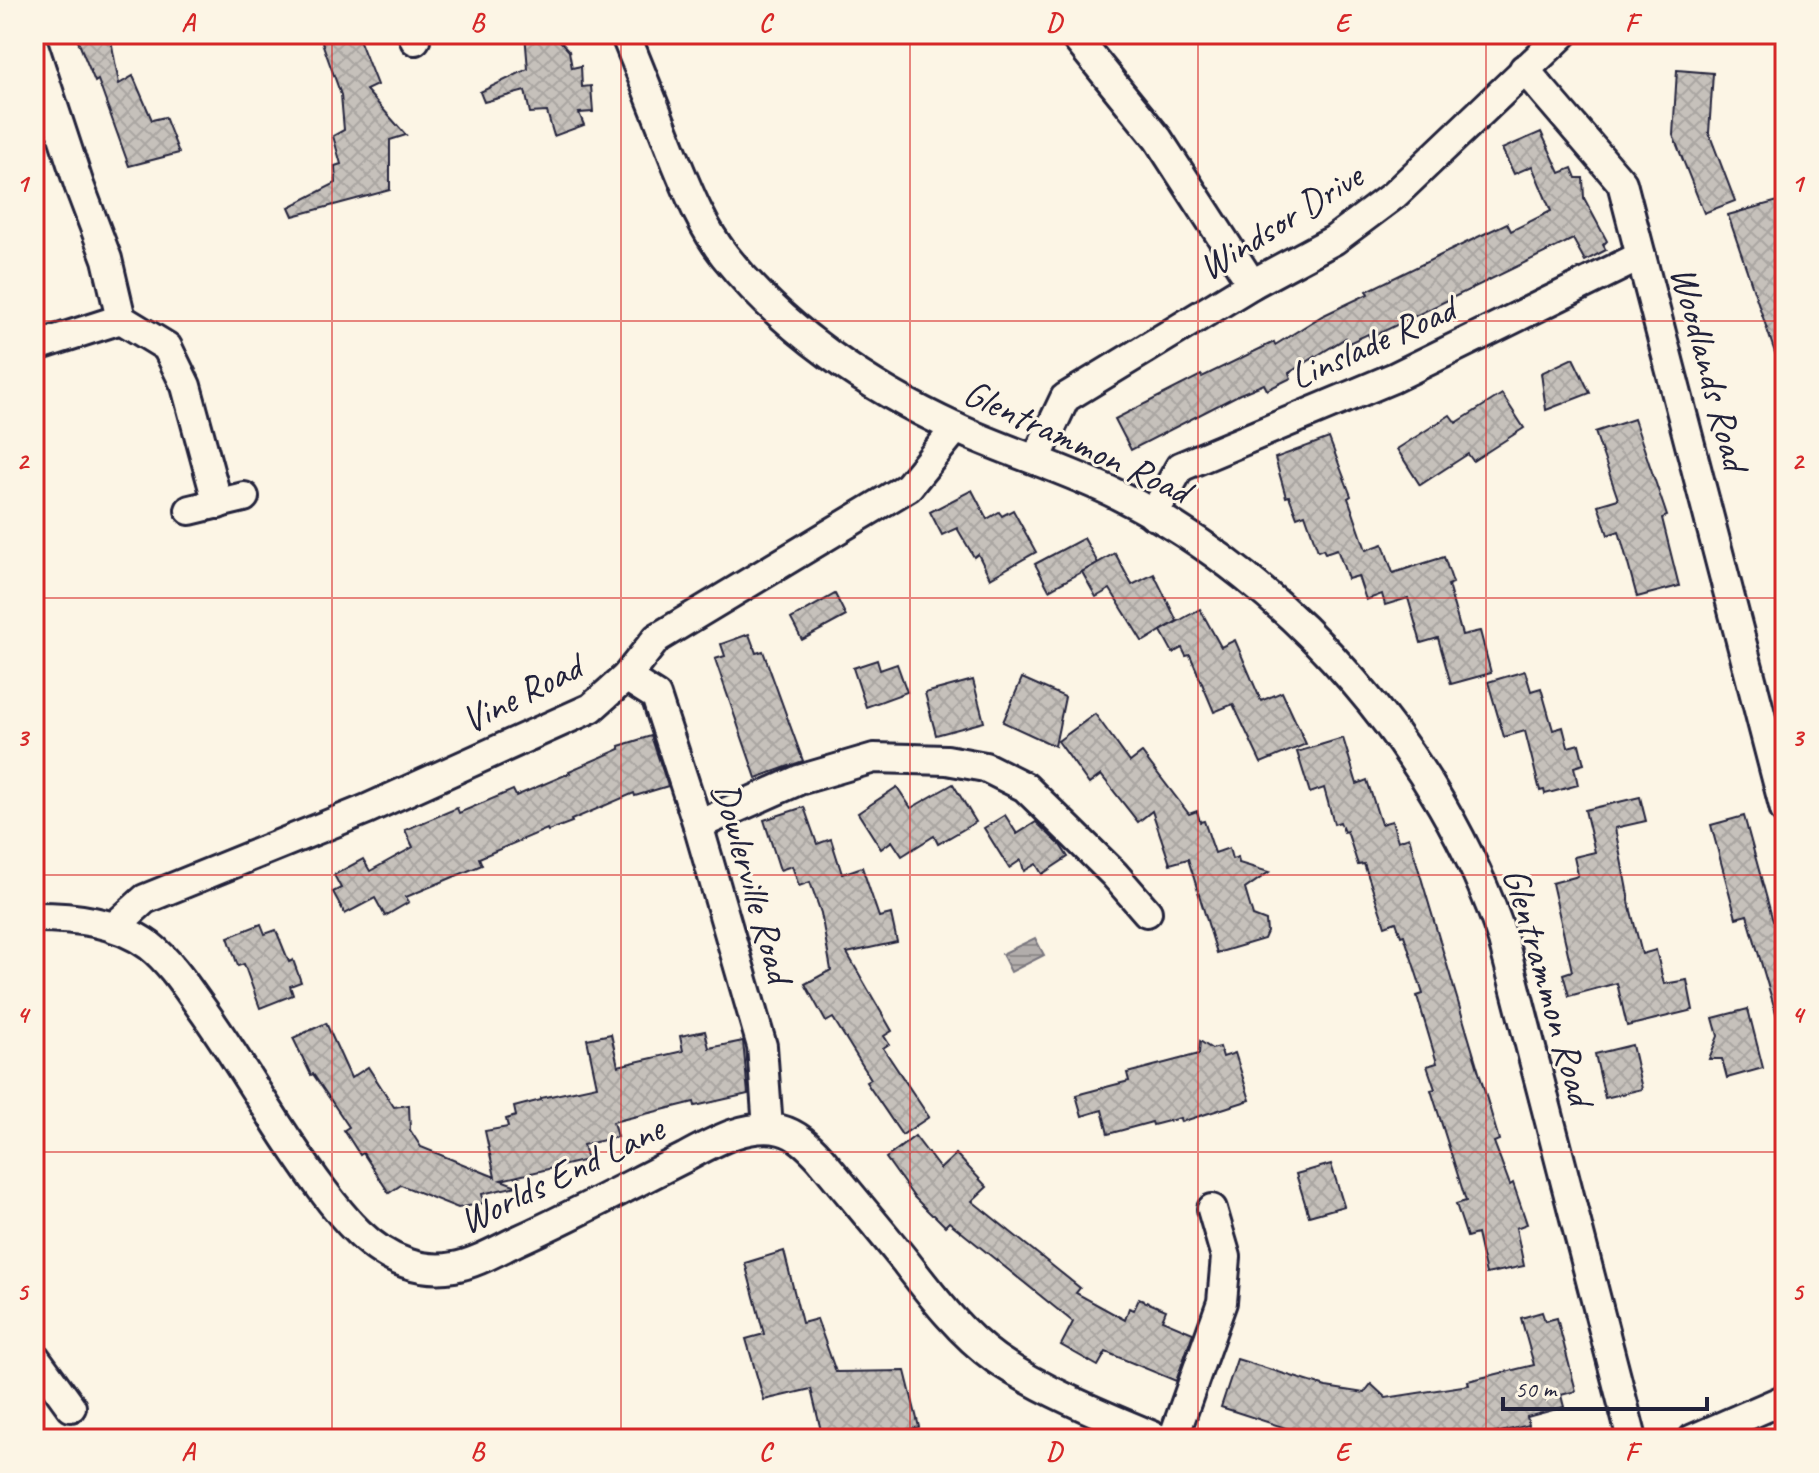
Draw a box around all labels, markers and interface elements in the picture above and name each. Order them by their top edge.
text: A [181,6,196,39]
text: B [470,6,486,39]
text: C [759,6,775,39]
text: D [1046,6,1064,39]
text: E [1335,6,1353,39]
text: F [1625,6,1643,39]
street label: Windsor Drive [1190,151,1373,290]
text: 1 [16,167,31,200]
text: 1 [1791,167,1806,200]
street label: Woodlands Road [1660,261,1761,480]
street label: Linslade Road [1282,283,1467,400]
street label: Glentrammon Road [956,369,1203,517]
text: 2 [16,444,30,477]
text: 2 [1791,444,1805,477]
street label: Vine Road [453,641,594,743]
text: 3 [16,721,30,754]
text: 3 [1791,721,1805,754]
street label: Dowlerville Road [702,777,805,993]
street label: Glentrammon Road [1492,862,1606,1116]
text: 4 [16,998,31,1031]
text: 4 [1791,998,1806,1031]
street label: Worlds End Lane [451,1104,673,1244]
text: 5 [16,1275,30,1308]
text: 5 [1791,1275,1805,1308]
scale bar [1503,1361,1707,1411]
text: 50 m [1515,1374,1558,1404]
text: A [181,1435,196,1468]
text: B [470,1435,486,1468]
text: C [759,1435,775,1468]
text: D [1046,1435,1064,1468]
text: E [1335,1435,1353,1468]
text: F [1625,1435,1643,1468]

